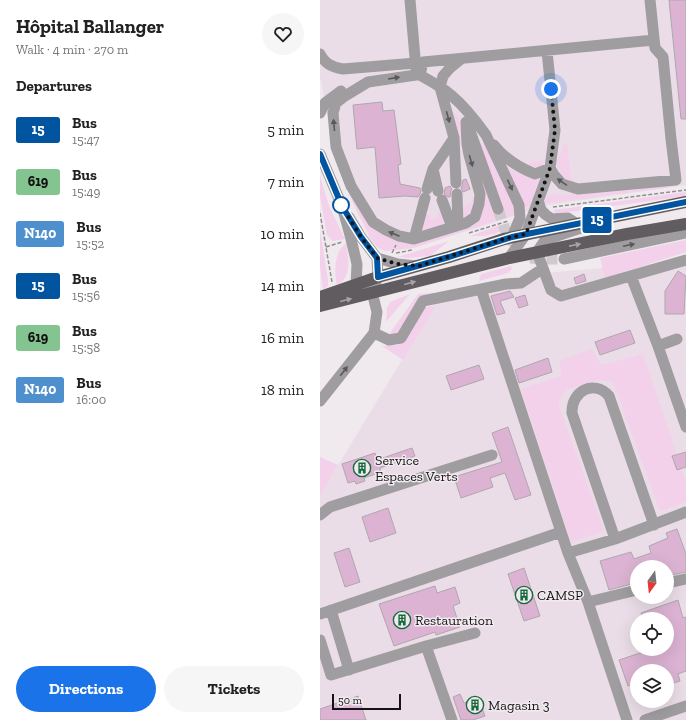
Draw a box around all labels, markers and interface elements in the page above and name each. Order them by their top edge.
button: heart [262,13,304,55]
text: Hôpital Ballanger [16,15,164,38]
text: Walk · 4 min · 270 m [16,42,128,57]
one-way arrow [388,75,400,81]
text: Departures [16,77,92,95]
your location [541,79,561,99]
one-way arrow [445,111,451,123]
text: Bus [72,114,97,132]
one-way arrow [331,119,337,131]
text: 15 [32,121,44,138]
text: 5 min [267,121,304,139]
text: 15:47 [72,132,100,147]
one-way arrow [468,155,474,167]
text: Bus [72,166,97,184]
text: 619 [28,173,48,190]
text: 7 min [268,173,304,191]
one-way arrow [556,178,567,186]
one-way arrow [507,179,513,191]
text: 15:49 [72,184,100,199]
unlabelled marker [332,196,350,214]
line badge: 15 [579,207,615,233]
text: 15 [591,211,603,228]
text: Bus [76,218,101,236]
text: N140 [24,225,56,242]
text: 10 min [260,225,304,243]
one-way arrow [388,231,399,237]
text: 15:52 [76,236,104,251]
one-way arrow [569,241,581,247]
one-way arrow [623,241,636,247]
text: Bus [72,270,97,288]
text: 15 [32,277,44,294]
text: 14 min [261,277,304,295]
one-way arrow [404,279,416,285]
text: 15:56 [72,288,100,303]
one-way arrow [340,296,353,302]
text: Bus [72,322,97,340]
text: 619 [28,329,48,346]
text: 16 min [261,329,304,347]
text: 15:58 [72,340,100,355]
one-way arrow [340,365,349,376]
text: Bus [76,374,101,392]
text: N140 [24,381,56,398]
text: 18 min [261,381,304,399]
text: 16:00 [76,392,106,407]
place label: Service Espaces Verts [375,452,458,485]
building icon: Service Espaces Verts [352,458,372,478]
north arrow [630,560,674,604]
map controls [630,560,674,708]
building icon: CAMSP [514,585,534,605]
place label: CAMSP [537,587,583,604]
building icon: Restauration [392,610,412,630]
place label: Restauration [415,612,493,629]
button: locate [630,612,674,656]
button: layers [630,664,674,708]
button: Directions [16,666,156,712]
button: Tickets [164,666,304,712]
scale bar [332,692,401,711]
text: 50 m [338,694,362,707]
building icon: Magasin 3 [465,695,485,715]
place label: Magasin 3 [488,697,550,714]

